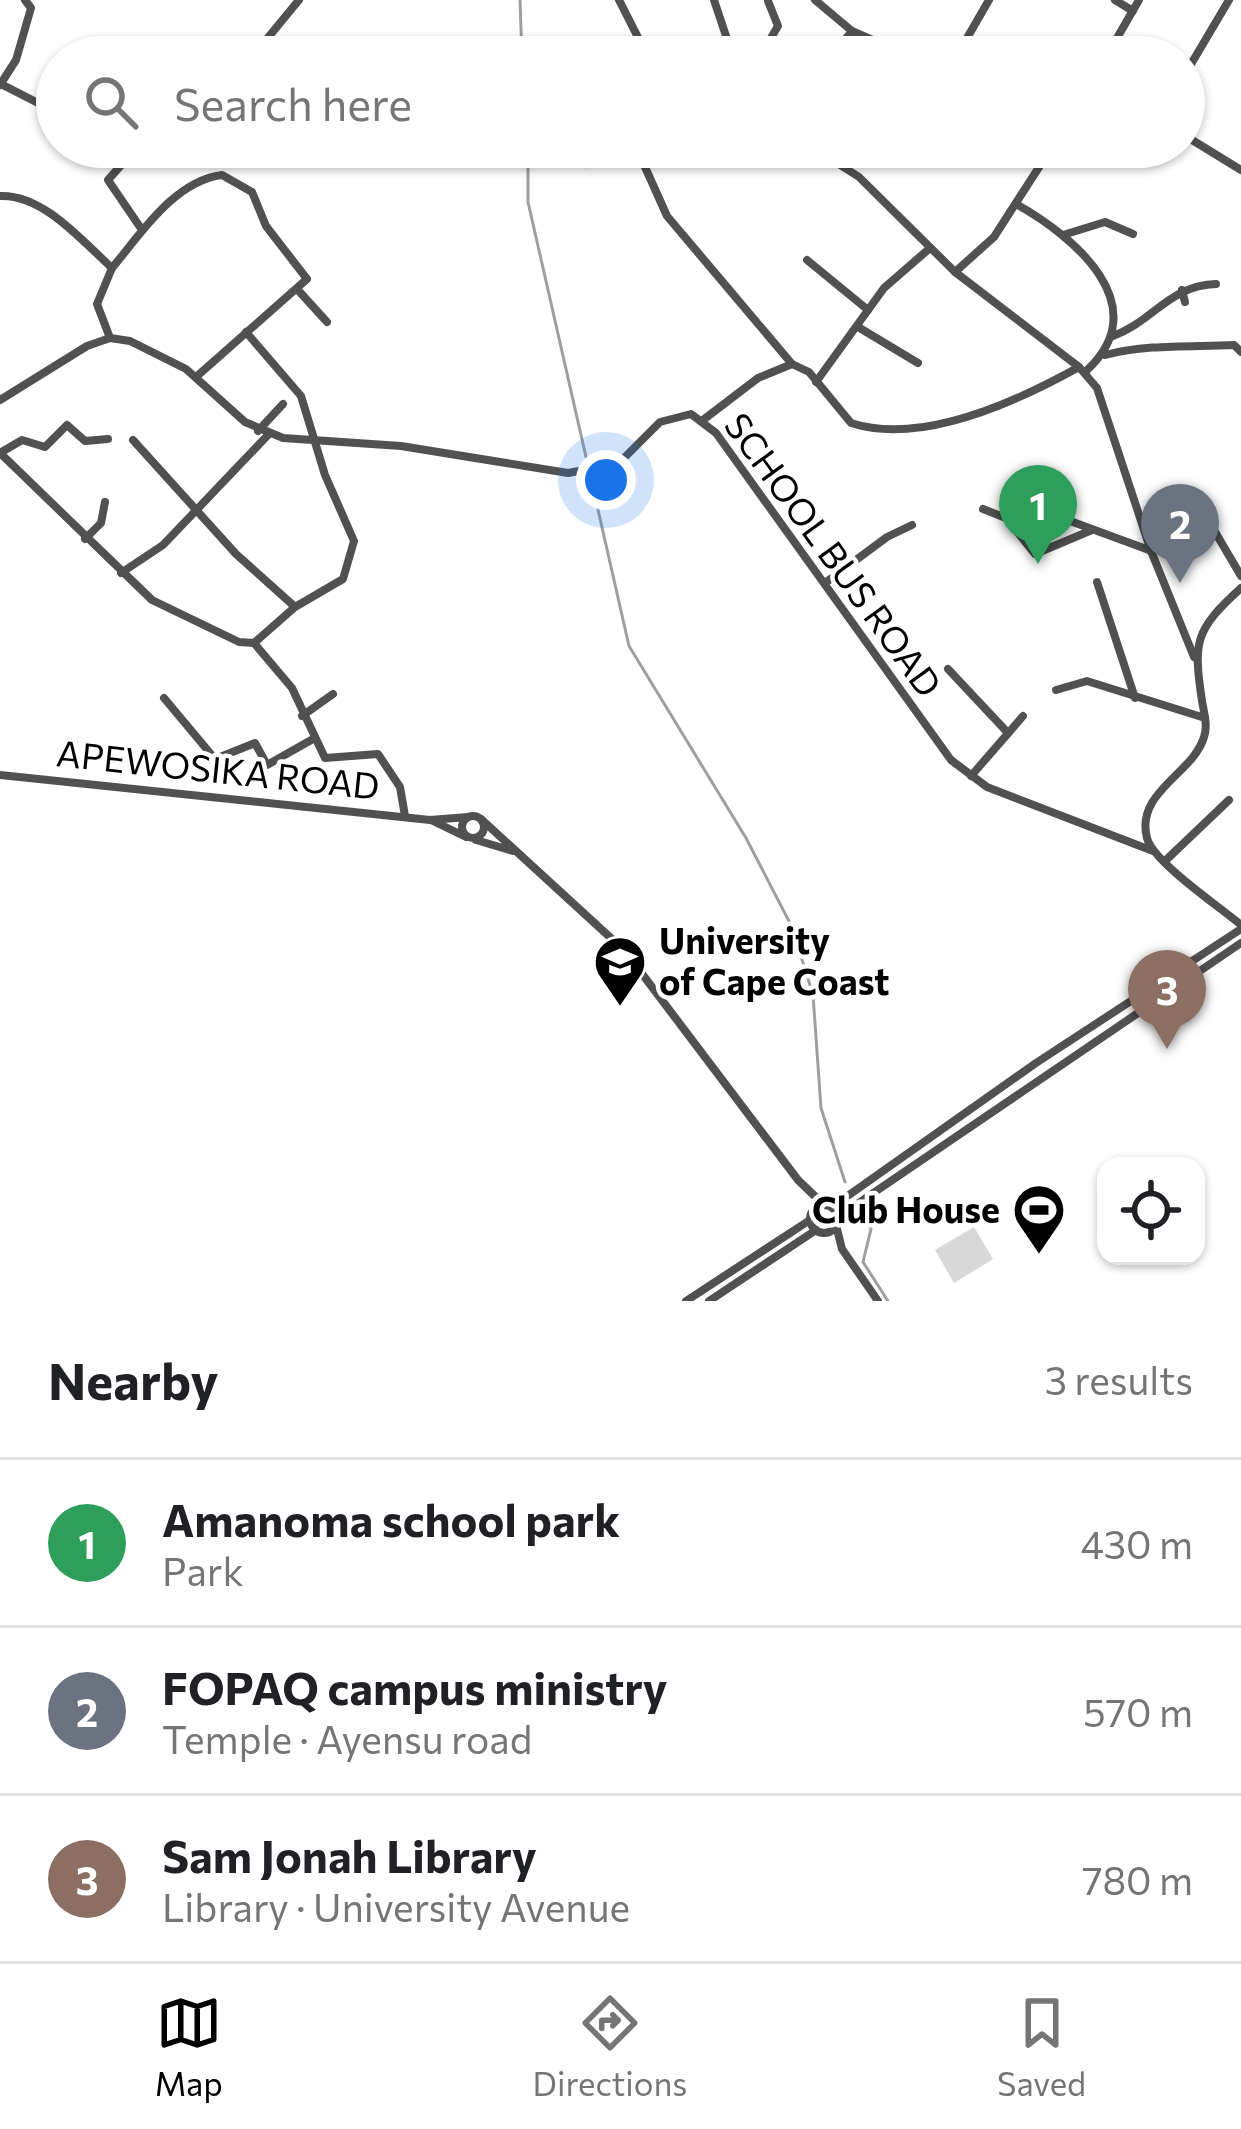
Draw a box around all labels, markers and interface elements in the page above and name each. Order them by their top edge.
search box [36,36,1205,168]
icon: search [78,69,144,135]
text: Search here [174,75,412,130]
street label: SCHOOL BUS ROAD [717,403,952,704]
your location [576,450,636,510]
pin: 1 [999,465,1077,564]
pin: 2 [1141,484,1219,583]
street label: APEWOSIKA ROAD [55,729,382,807]
place label: University of Cape Coast [659,917,890,1002]
school or university icon: University of Cape Coast [592,934,648,1008]
pin: 3 [1128,950,1206,1049]
map controls [1097,1157,1205,1265]
button: locate [1097,1157,1205,1265]
sports icon: Club House [1011,1182,1067,1256]
place label: Club House [812,1186,1000,1230]
text: Nearby [48,1348,218,1411]
text: 3 results [1045,1355,1193,1403]
text: Amanoma school park [162,1491,620,1546]
text: 1 [78,1519,96,1567]
text: 430 m [1080,1519,1193,1567]
text: Park [162,1546,244,1594]
text: FOPAQ campus ministry [162,1659,667,1714]
text: 2 [76,1687,98,1735]
text: 570 m [1083,1687,1193,1735]
text: Temple · Ayensu road [162,1714,532,1762]
text: Sam Jonah Library [162,1827,537,1882]
text: 3 [76,1855,98,1903]
text: 780 m [1082,1855,1193,1903]
text: Library · University Avenue [162,1882,630,1930]
tab: Map [155,1990,223,2103]
tab: Directions [533,1990,687,2103]
tab: Saved [997,1990,1086,2103]

